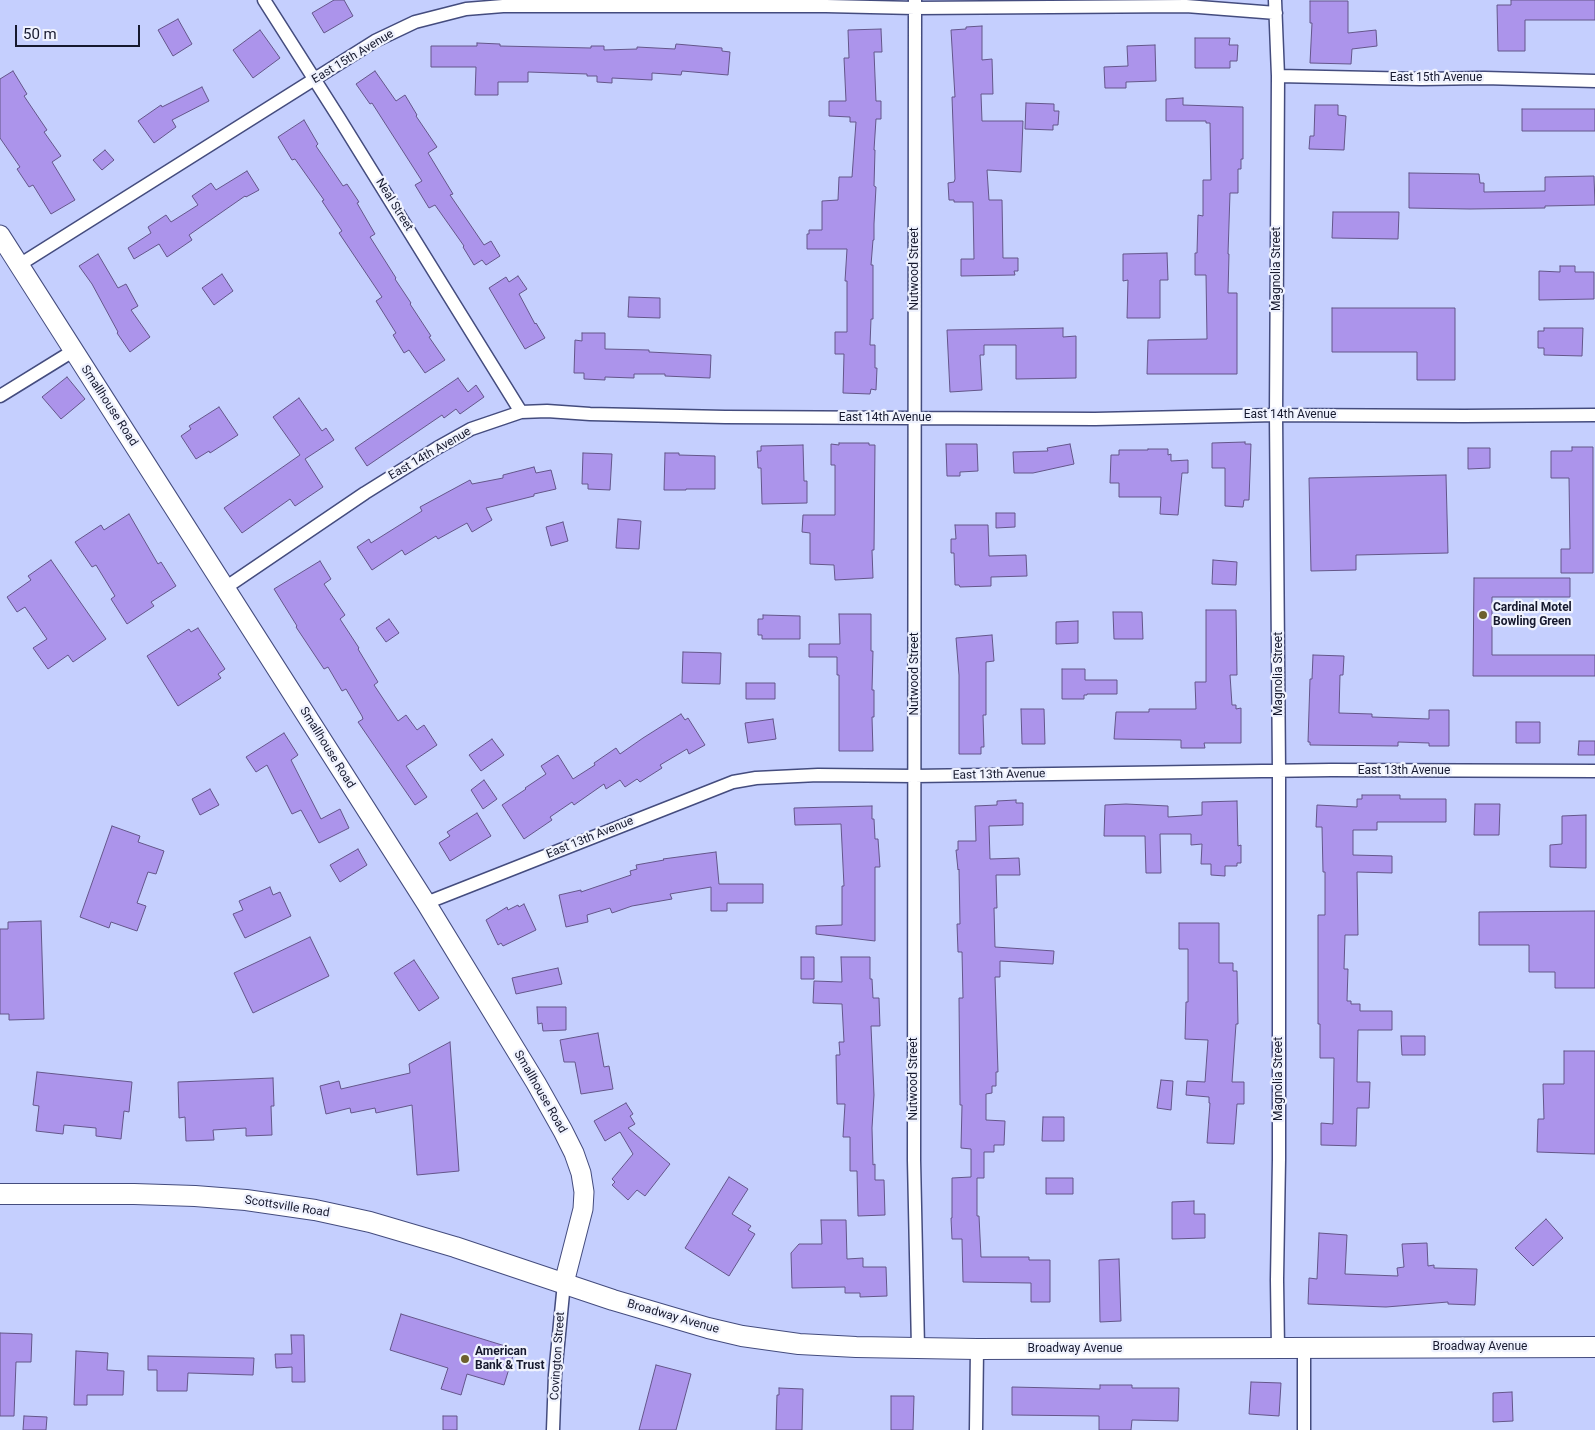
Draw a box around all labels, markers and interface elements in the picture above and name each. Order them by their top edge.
scale bar [18,15,142,47]
text: 50 m [23,25,57,43]
street label: East 15th Avenue [310,27,396,87]
street label: East 15th Avenue [1390,71,1482,85]
street label: Neal Street [372,176,416,234]
street label: Nutwood Street [908,227,922,311]
street label: Magnolia Street [1270,227,1284,311]
street label: Smallhouse Road [78,363,140,449]
street label: East 14th Avenue [1244,408,1336,422]
street label: East 14th Avenue [839,411,931,425]
street label: East 14th Avenue [386,425,474,483]
place label: Cardinal Motel Bowling Green [1493,601,1572,629]
marker: Cardinal Motel Bowling Green [1477,609,1489,621]
street label: Nutwood Street [908,632,922,716]
street label: Magnolia Street [1272,632,1286,716]
street label: Smallhouse Road [296,705,358,791]
street label: East 13th Avenue [1358,764,1450,778]
street label: East 13th Avenue [953,767,1045,783]
street label: East 13th Avenue [544,814,636,862]
street label: Nutwood Street [907,1037,921,1121]
street label: Magnolia Street [1272,1037,1286,1121]
street label: Smallhouse Road [510,1048,570,1136]
street label: Scottsville Road [244,1193,330,1221]
street label: Broadway Avenue [625,1297,721,1337]
street label: Covington Street [548,1311,568,1401]
street label: Broadway Avenue [1433,1340,1527,1354]
street label: Broadway Avenue [1028,1342,1122,1356]
place label: American Bank & Trust [475,1345,544,1373]
marker: American Bank & Trust [459,1353,471,1365]

